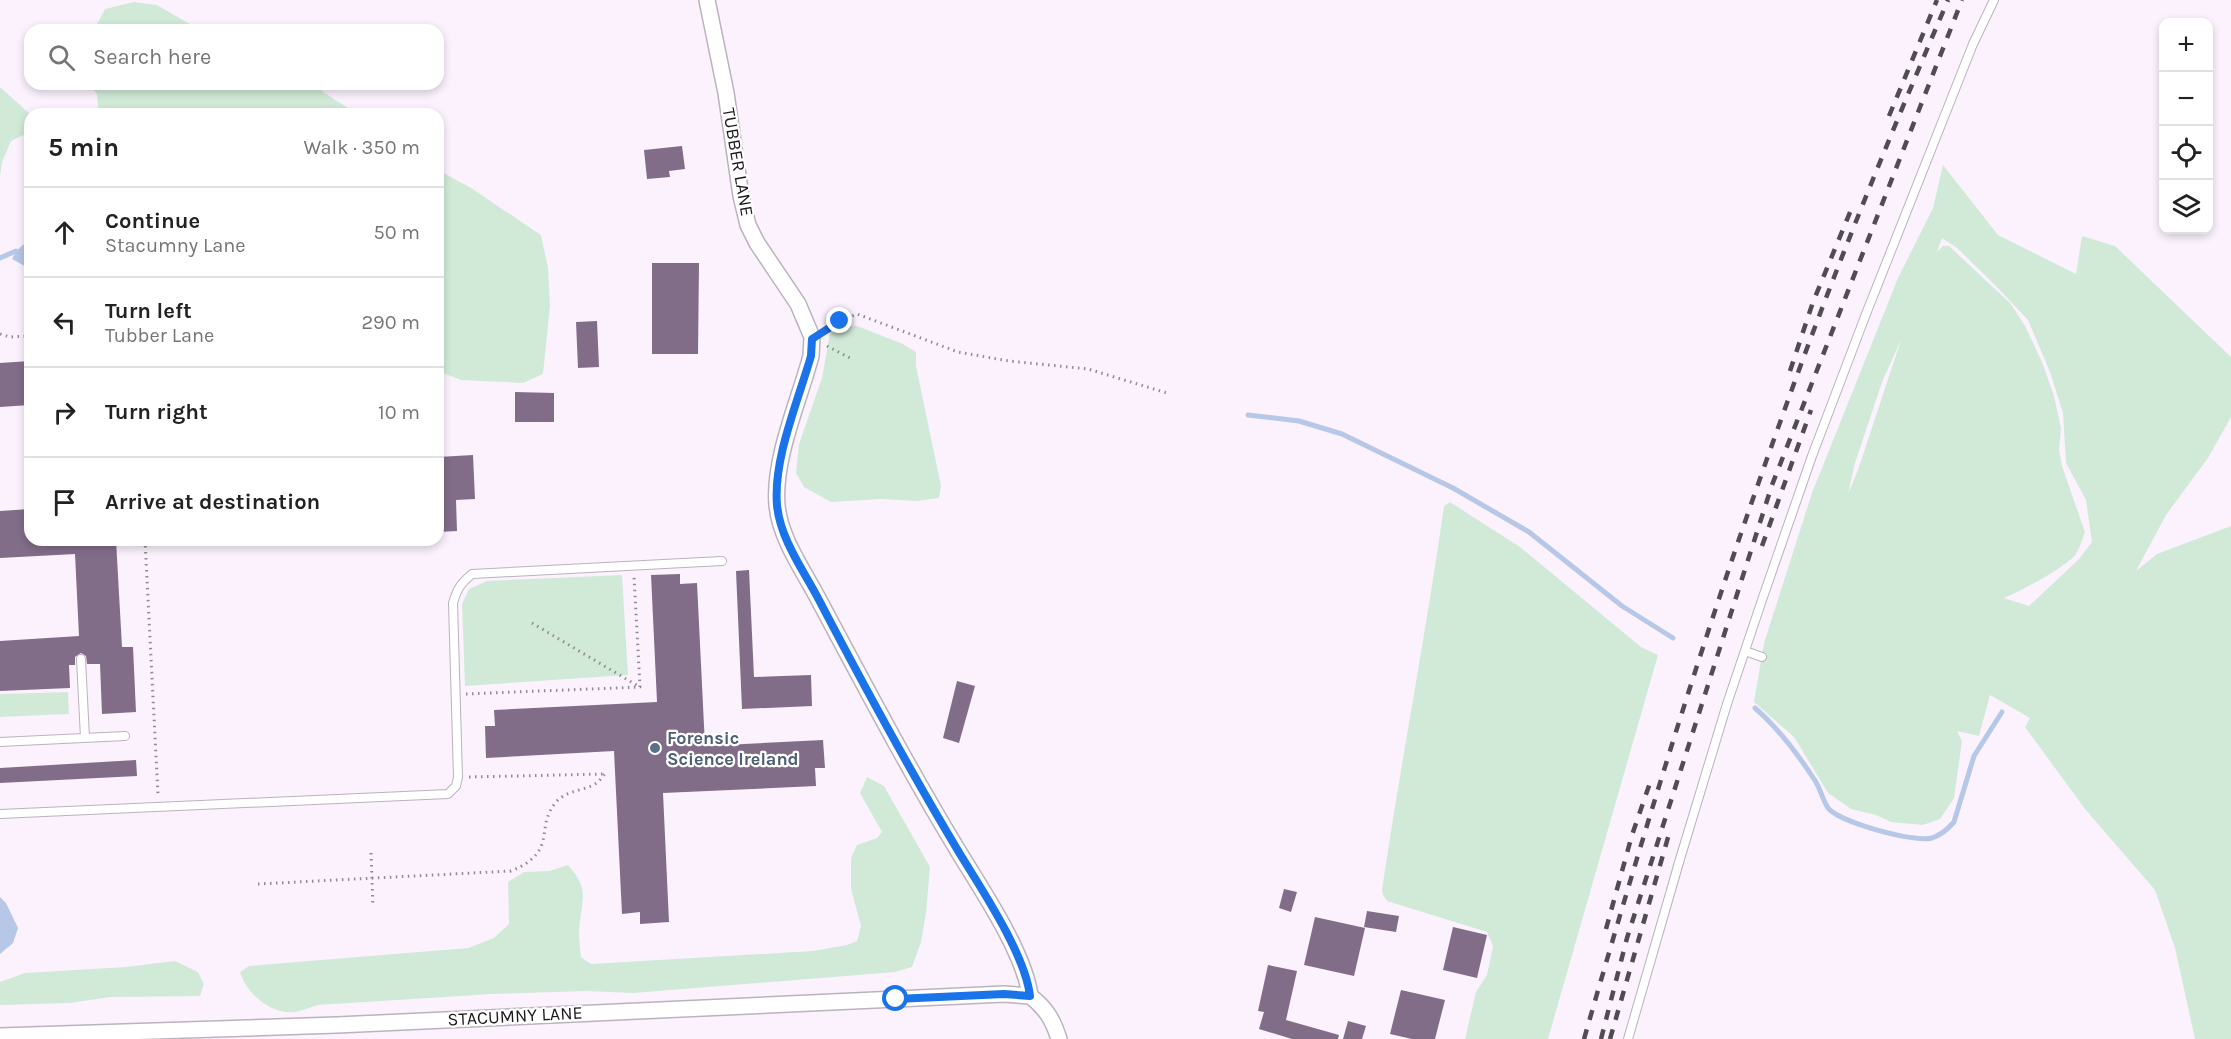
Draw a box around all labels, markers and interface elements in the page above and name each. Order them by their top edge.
map controls [2159,18,2213,234]
button: + [2159,18,2213,72]
search box [24,24,444,90]
icon: search [45,41,78,74]
text: Search here [93,44,211,70]
button: − [2159,72,2213,126]
street label: TUBBER LANE [718,106,758,218]
button: locate [2159,126,2213,180]
text: 5 min [48,132,119,163]
text: Walk · 350 m [303,136,420,159]
button: layers [2159,180,2213,234]
text: Continue [105,208,200,234]
icon: ahead [48,216,81,249]
text: 50 m [373,221,420,244]
text: Stacumny Lane [105,234,246,257]
text: Turn left [105,298,192,324]
icon: left [48,306,81,339]
route end [826,307,852,333]
text: 290 m [361,311,420,334]
text: Tubber Lane [105,324,214,347]
icon: right [48,396,81,429]
text: Turn right [105,399,208,425]
text: 10 m [378,401,420,424]
icon: arrive [48,486,81,519]
text: Arrive at destination [105,489,320,515]
place label: Forensic Science Ireland [667,727,799,770]
marker: Forensic Science Ireland [648,741,662,755]
route start [882,985,908,1011]
street label: STACUMNY LANE [447,1001,583,1031]

